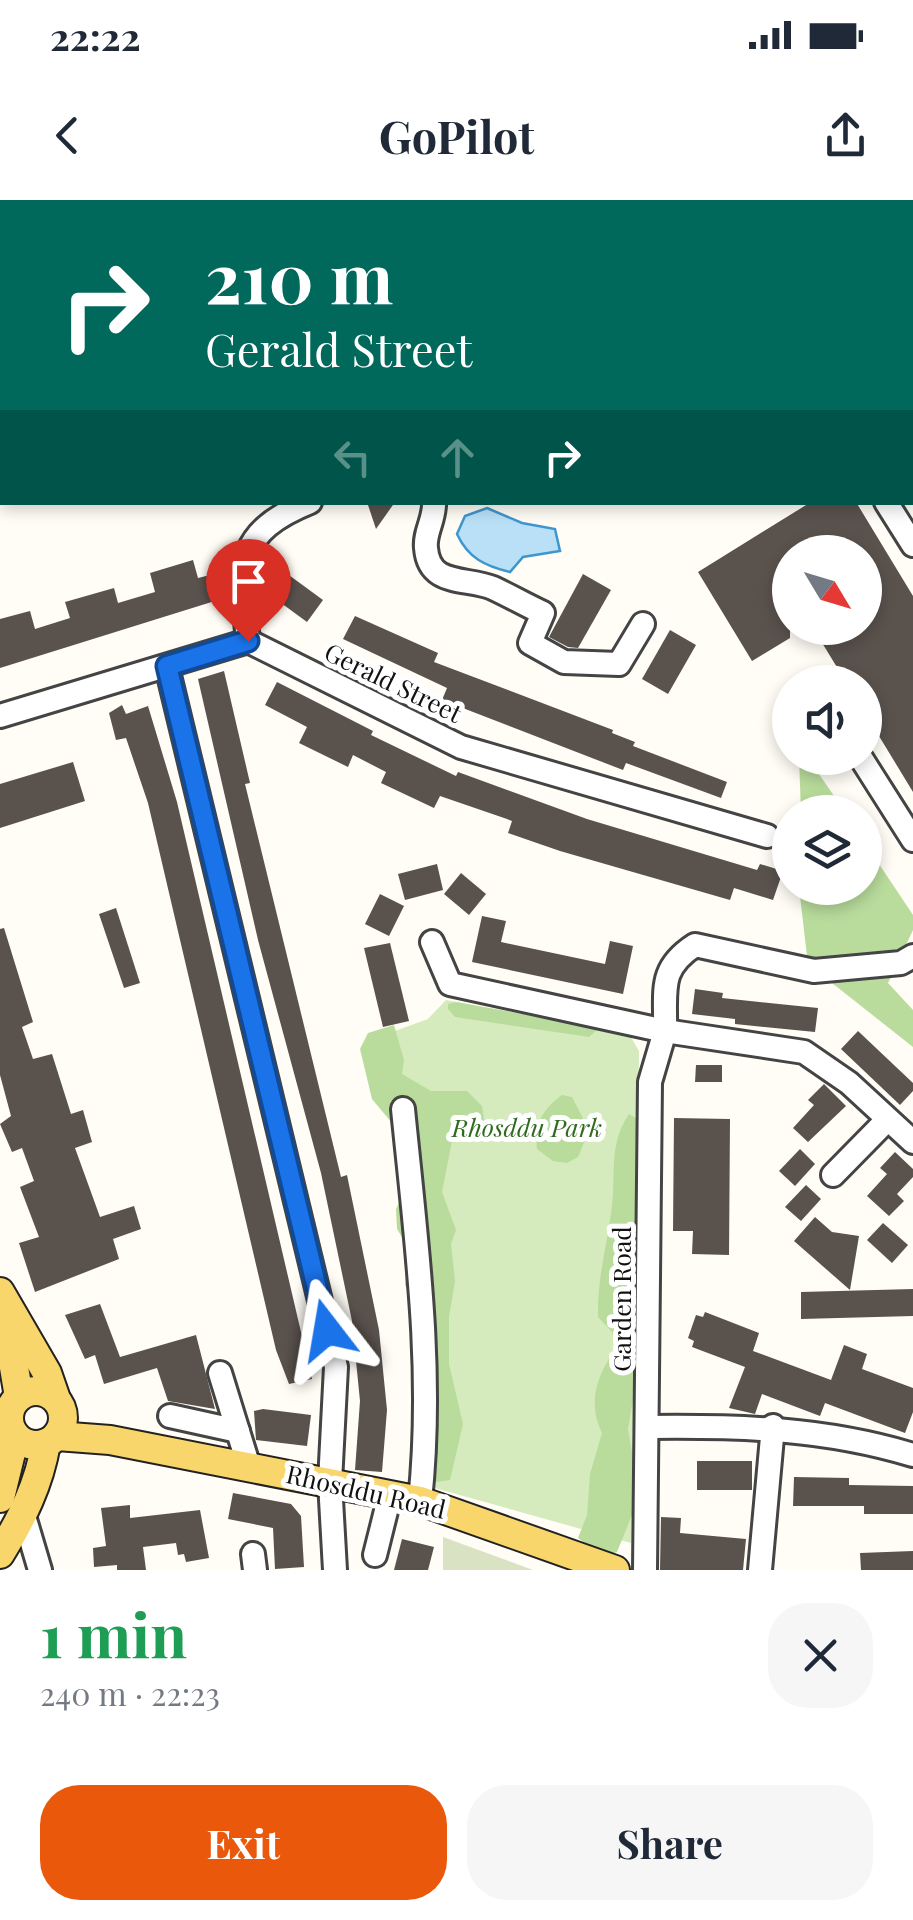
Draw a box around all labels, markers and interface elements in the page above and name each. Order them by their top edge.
text: 22:22 [50,10,141,61]
text: GoPilot [379,105,534,165]
icon: back [40,108,95,163]
icon: share [818,108,873,163]
text: 210 m [205,228,393,322]
icon: right [40,240,170,370]
text: Gerald Street [205,318,472,378]
icon: left [325,430,380,485]
icon: ahead [430,430,485,485]
icon: right [535,430,590,485]
north arrow [772,535,882,645]
map controls [772,535,882,905]
pin [206,539,291,642]
icon: arrive [221,554,276,609]
street label: Gerald Street [320,634,469,730]
button: sound [772,665,882,775]
button: layers [772,795,882,905]
park label: Rhosddu Park [451,1110,602,1143]
street label: Garden Road [604,1226,637,1372]
position arrow [275,1278,379,1382]
street label: Rhosddu Road [283,1456,449,1525]
text: 1 min [40,1593,187,1673]
button: close [768,1603,873,1708]
text: 240 m · 22:23 [40,1671,220,1714]
button: Exit [40,1785,447,1900]
button: Share [467,1785,873,1900]

